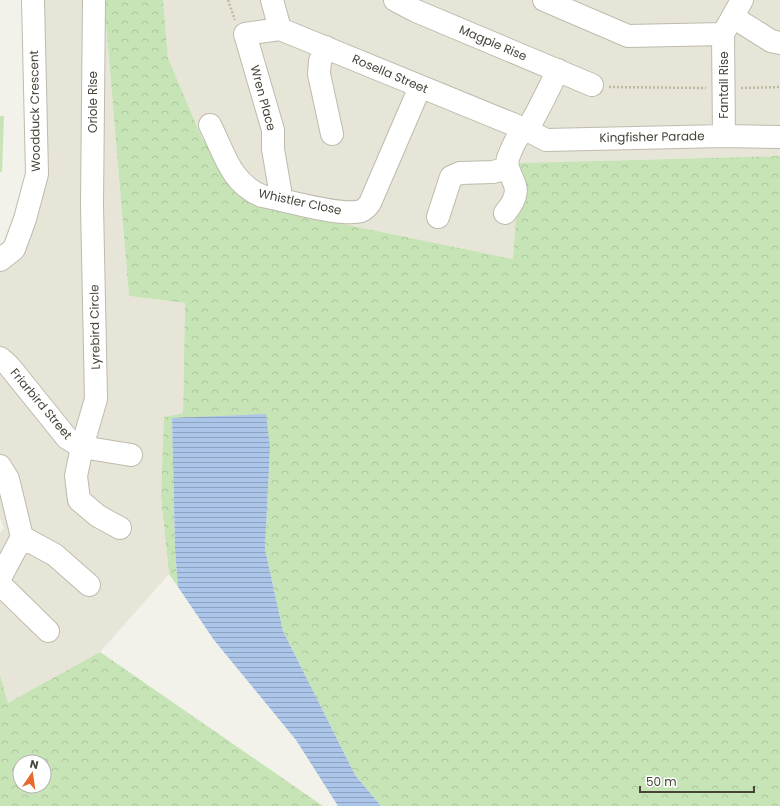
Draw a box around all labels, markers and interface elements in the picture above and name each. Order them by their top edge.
street label: Magpie Rise [457,21,530,64]
street label: Woodduck Crescent [25,50,44,172]
street label: Rosella Street [350,50,431,97]
street label: Fantail Rise [715,51,732,119]
street label: Wren Place [247,63,280,133]
street label: Oriole Rise [84,71,101,133]
street label: Kingfisher Parade [599,127,705,146]
street label: Whistler Close [257,184,343,219]
street label: Lyrebird Circle [85,284,104,370]
street label: Friarbird Street [7,364,76,443]
north arrow [12,754,52,794]
text: N [28,756,40,773]
scale bar [640,768,754,794]
text: 50 m [646,773,677,790]

